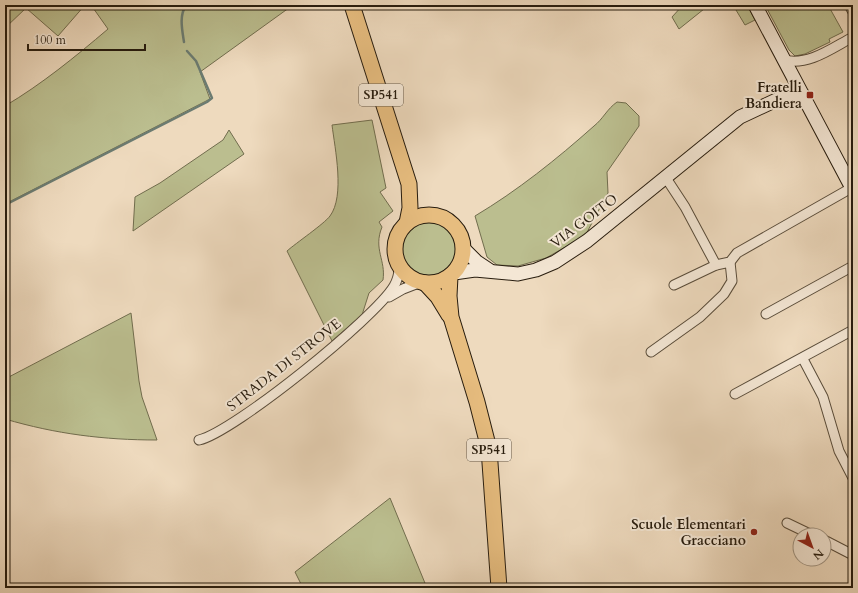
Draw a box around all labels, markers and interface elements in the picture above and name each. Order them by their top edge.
scale bar [28,26,145,52]
text: 100 m [34,32,67,48]
place label: Fratelli Bandiera [745,78,803,113]
road number: SP541 [359,84,403,106]
marker: Fratelli Bandiera [805,90,815,100]
street label: VIA GOITO [547,190,621,252]
street label: STRADA DI STROVE [223,314,345,416]
road number: SP541 [467,439,511,461]
place label: Scuole Elementari Gracciano [631,515,747,550]
marker: Scuole Elementari Gracciano [749,527,759,537]
north arrow [792,527,832,567]
text: N [809,545,827,563]

